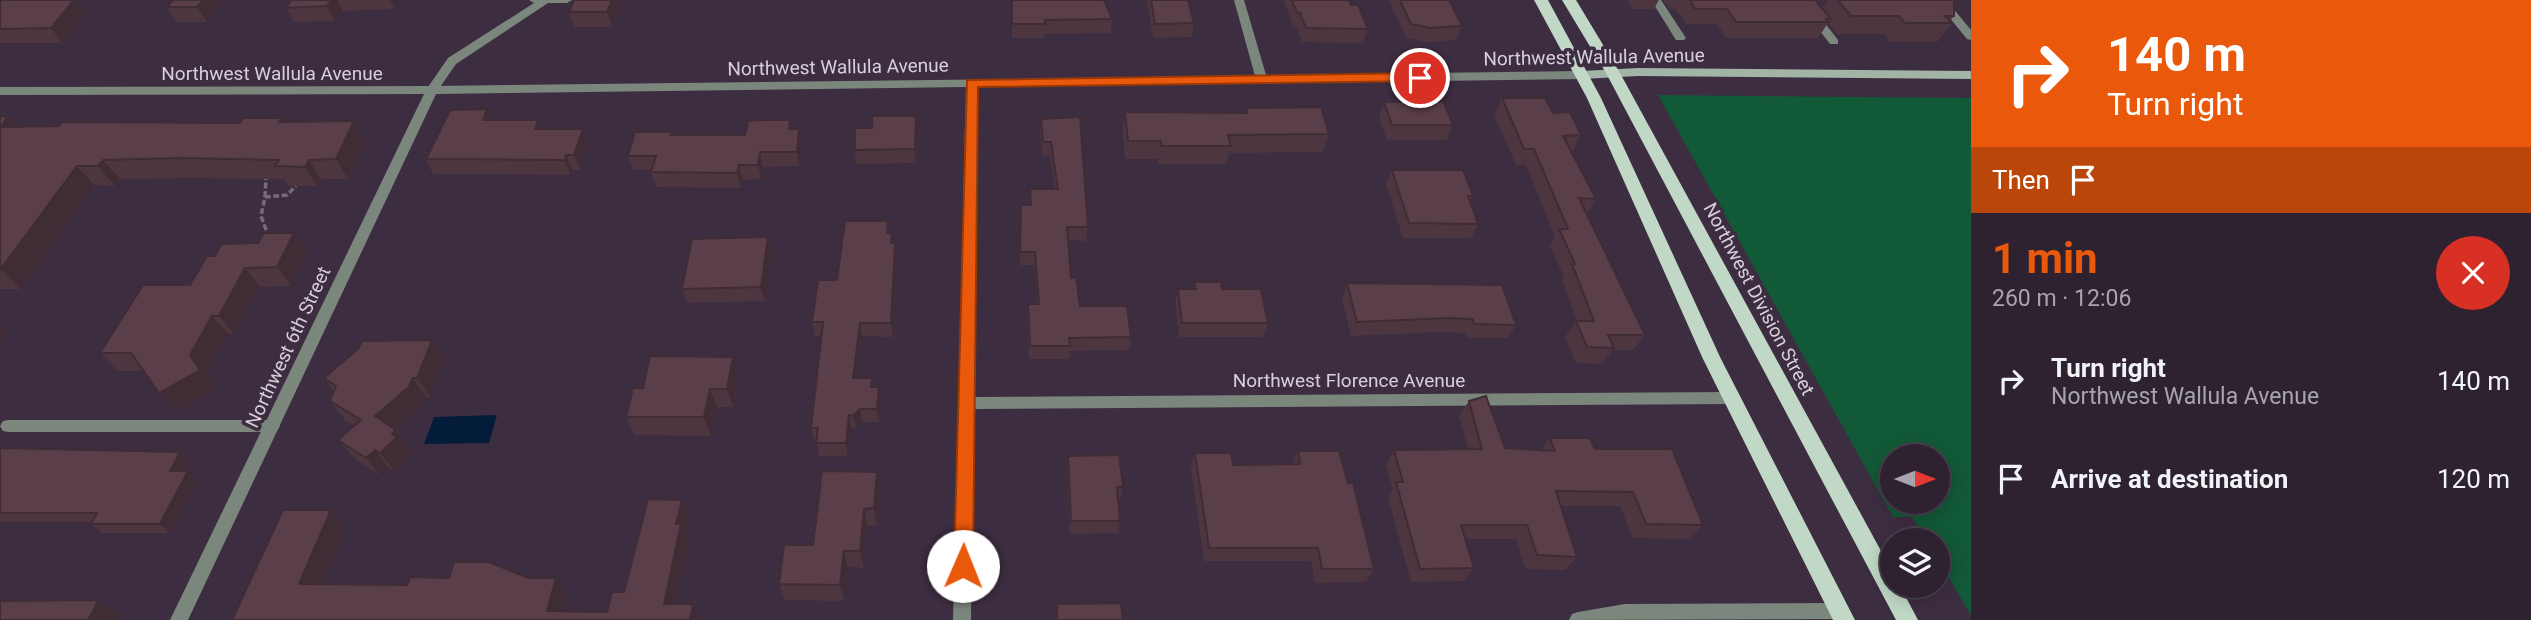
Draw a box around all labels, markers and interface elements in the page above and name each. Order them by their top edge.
text: 140 m [2107,26,2246,83]
icon: right [1992,28,2083,119]
street label: Northwest Wallula Avenue [1483,44,1705,70]
pin [1390,48,1450,108]
street label: Northwest Wallula Avenue [727,54,949,80]
icon: arrive [1401,59,1439,97]
street label: Northwest Wallula Avenue [161,62,383,85]
text: Turn right [2107,85,2243,123]
icon: arrive [2064,161,2102,199]
text: Then [1992,165,2050,195]
street label: Northwest Division Street [1698,199,1820,399]
text: 1 min [1992,234,2098,283]
button: close [2436,236,2510,310]
street label: Northwest 6th Street [241,263,335,431]
text: 260 m · 12:06 [1992,285,2131,312]
text: Turn right [2051,353,2166,383]
icon: right [1992,362,2030,400]
text: 140 m [2437,366,2510,396]
street label: Northwest Florence Avenue [1233,369,1465,392]
text: Northwest Wallula Avenue [2051,383,2319,410]
north arrow [1880,444,1950,514]
map controls [1880,444,1950,598]
icon: arrive [1992,460,2030,498]
text: Arrive at destination [2051,464,2288,494]
text: 120 m [2437,464,2510,494]
button: layers [1880,528,1950,598]
position arrow [926,529,1000,603]

